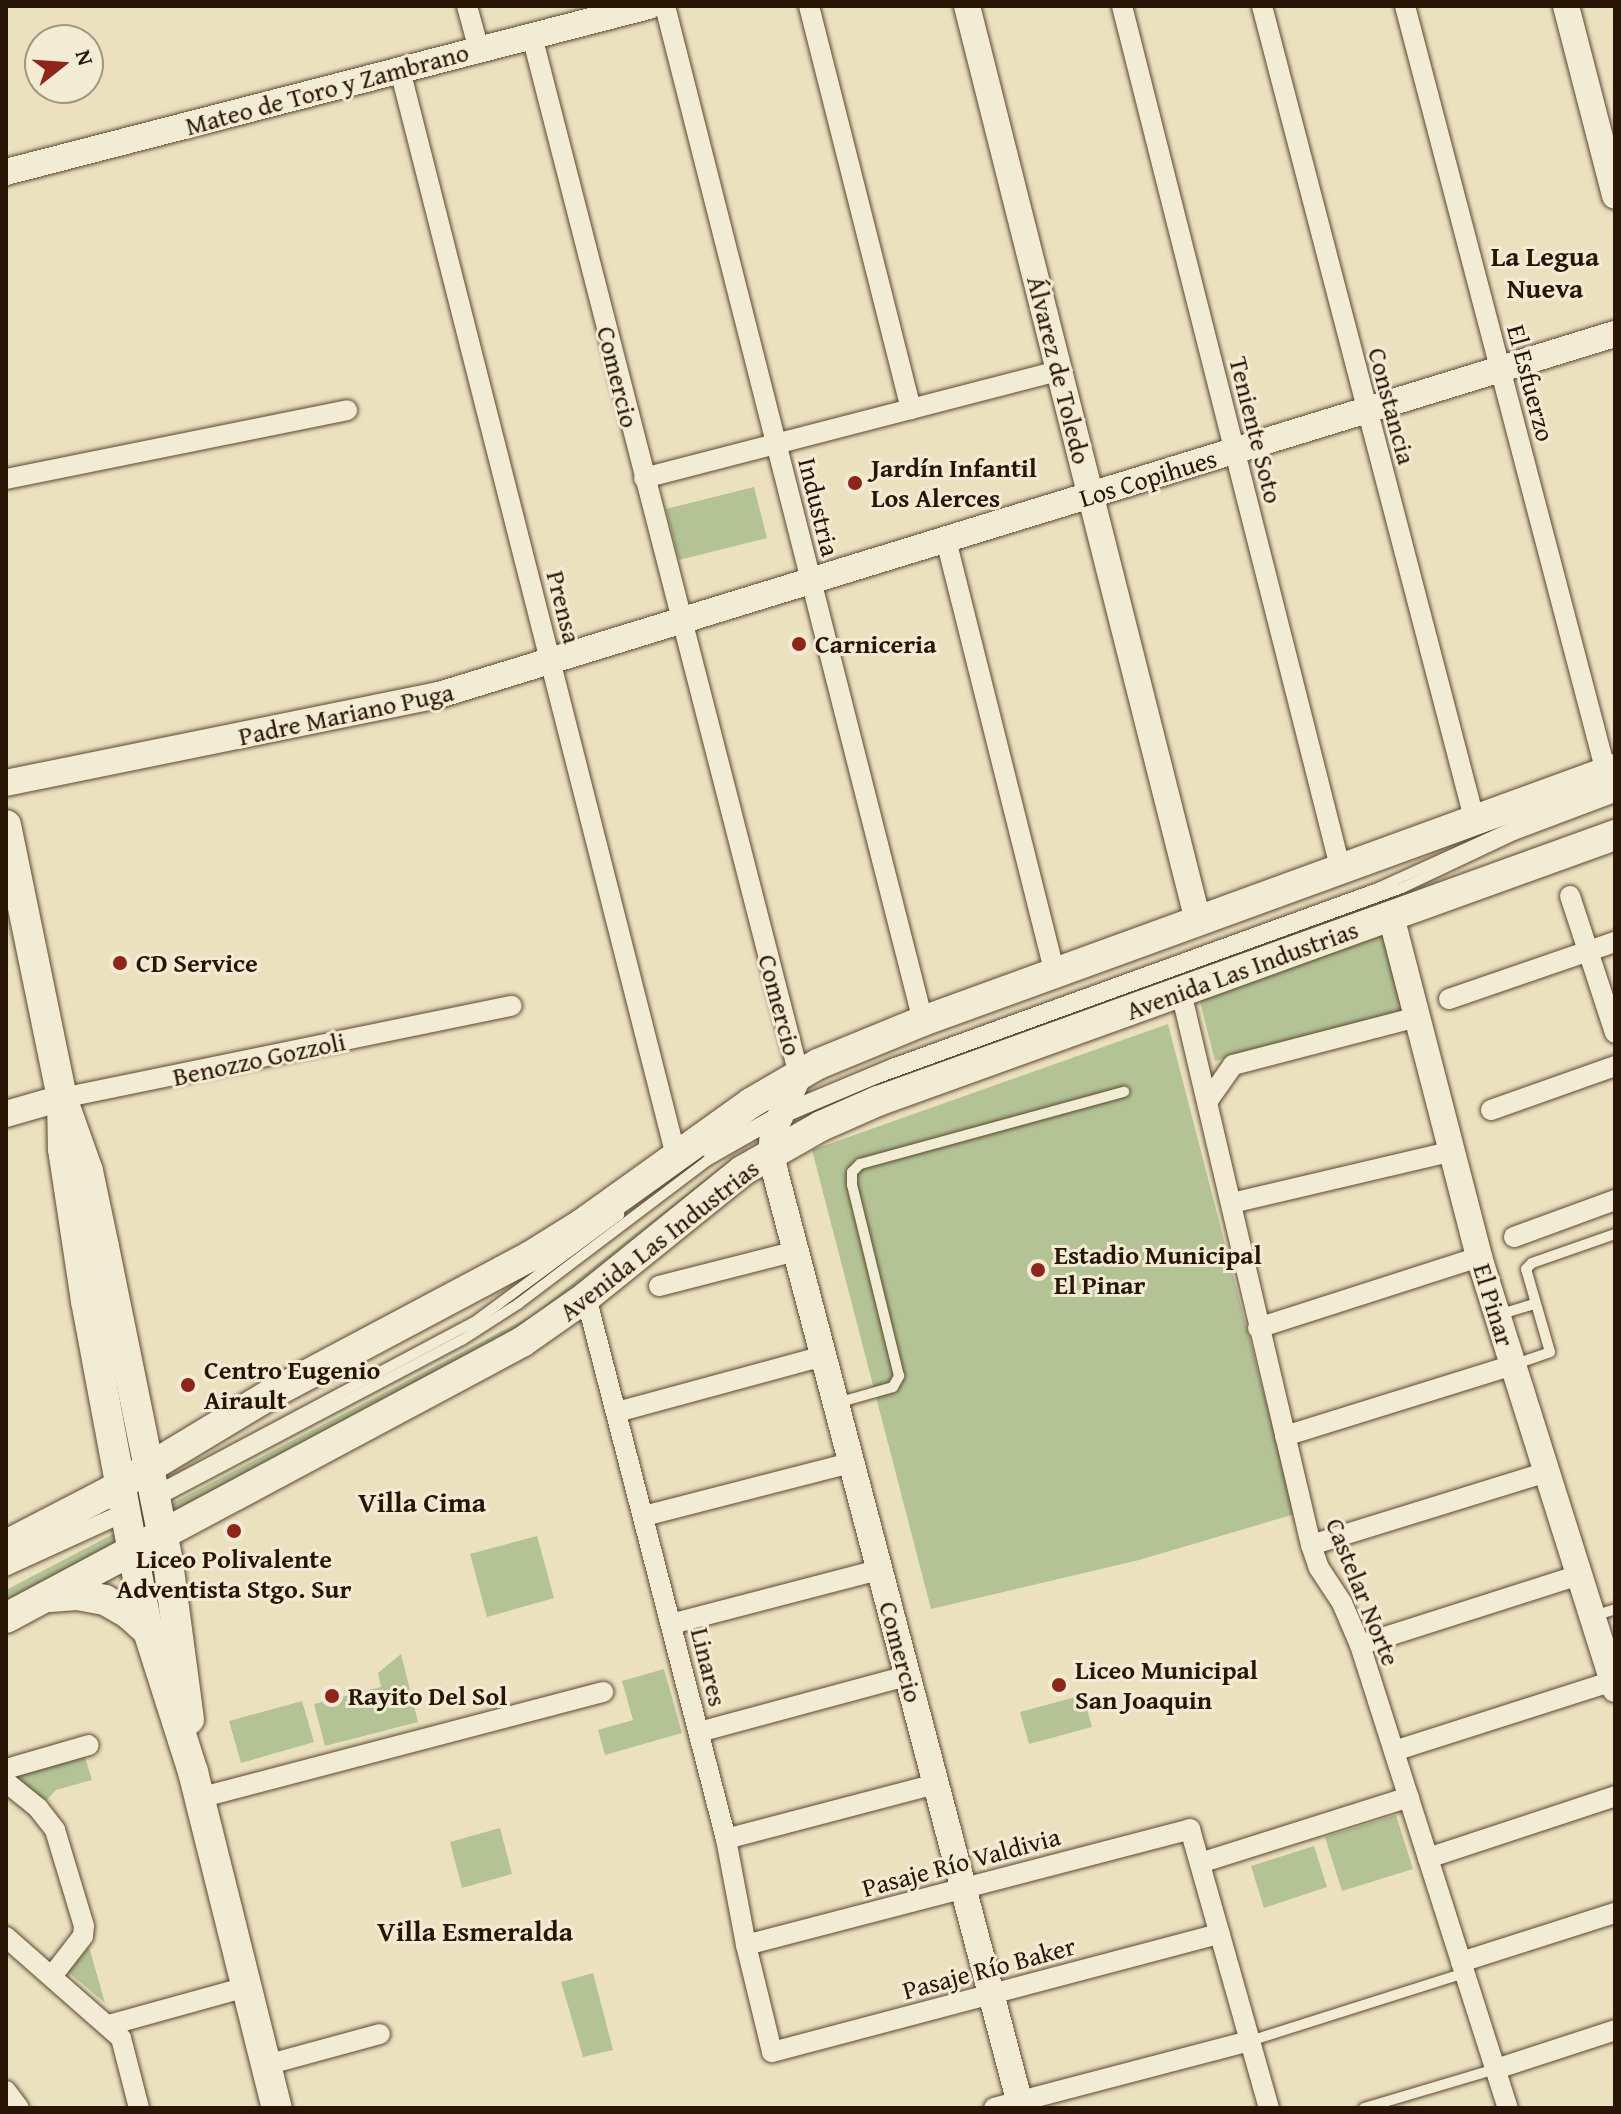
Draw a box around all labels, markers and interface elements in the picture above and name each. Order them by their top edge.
north arrow [24,24,104,104]
street label: Mateo de Toro y Zambrano [182,36,472,142]
text: N [68,46,102,69]
district label: La Legua Nueva [1491,239,1599,305]
street label: Álvarez de Toledo [1021,273,1097,467]
street label: El Esfuerzo [1500,321,1562,445]
street label: Comercio [590,323,646,431]
street label: Constancia [1361,344,1423,468]
street label: Teniente Soto [1223,353,1289,507]
street label: Los Copihues [1076,442,1220,514]
place label: Jardín Infantil Los Alerces [871,452,1037,514]
street label: Industria [792,455,846,559]
marker: Jardín Infantil Los Alerces [846,474,864,492]
street label: Prensa [540,567,588,647]
place label: Carniceria [815,628,937,660]
marker: Carniceria [790,635,808,653]
street label: Padre Mariano Puga [236,676,456,752]
street label: Avenida Las Industrias [1122,914,1362,1026]
place label: CD Service [136,947,258,979]
street label: Comercio [752,951,808,1059]
marker: CD Service [111,954,129,972]
street label: Benozzo Gozzoli [170,1025,348,1093]
street label: Avenida Las Industrias [553,1152,765,1328]
place label: Estadio Municipal El Pinar [1054,1239,1262,1300]
street label: El Pinar [1467,1260,1521,1350]
marker: Estadio Municipal El Pinar [1029,1261,1047,1279]
place label: Centro Eugenio Airault [204,1354,380,1416]
marker: Centro Eugenio Airault [179,1376,197,1394]
district label: Villa Cima [358,1485,486,1519]
street label: Castelar Norte [1319,1514,1407,1670]
marker: Liceo Polivalente Adventista Stgo. Sur [225,1522,243,1540]
place label: Liceo Polivalente Adventista Stgo. Sur [117,1543,351,1604]
street label: Comercio [873,1598,929,1706]
street label: Linares [684,1625,734,1709]
place label: Liceo Municipal San Joaquin [1075,1654,1258,1716]
marker: Liceo Municipal San Joaquin [1050,1676,1068,1694]
place label: Rayito Del Sol [348,1680,507,1712]
marker: Rayito Del Sol [323,1687,341,1705]
street label: Pasaje Río Valdivia [859,1821,1063,1903]
district label: Villa Esmeralda [377,1914,573,1948]
street label: Pasaje Río Baker [899,1930,1079,2006]

